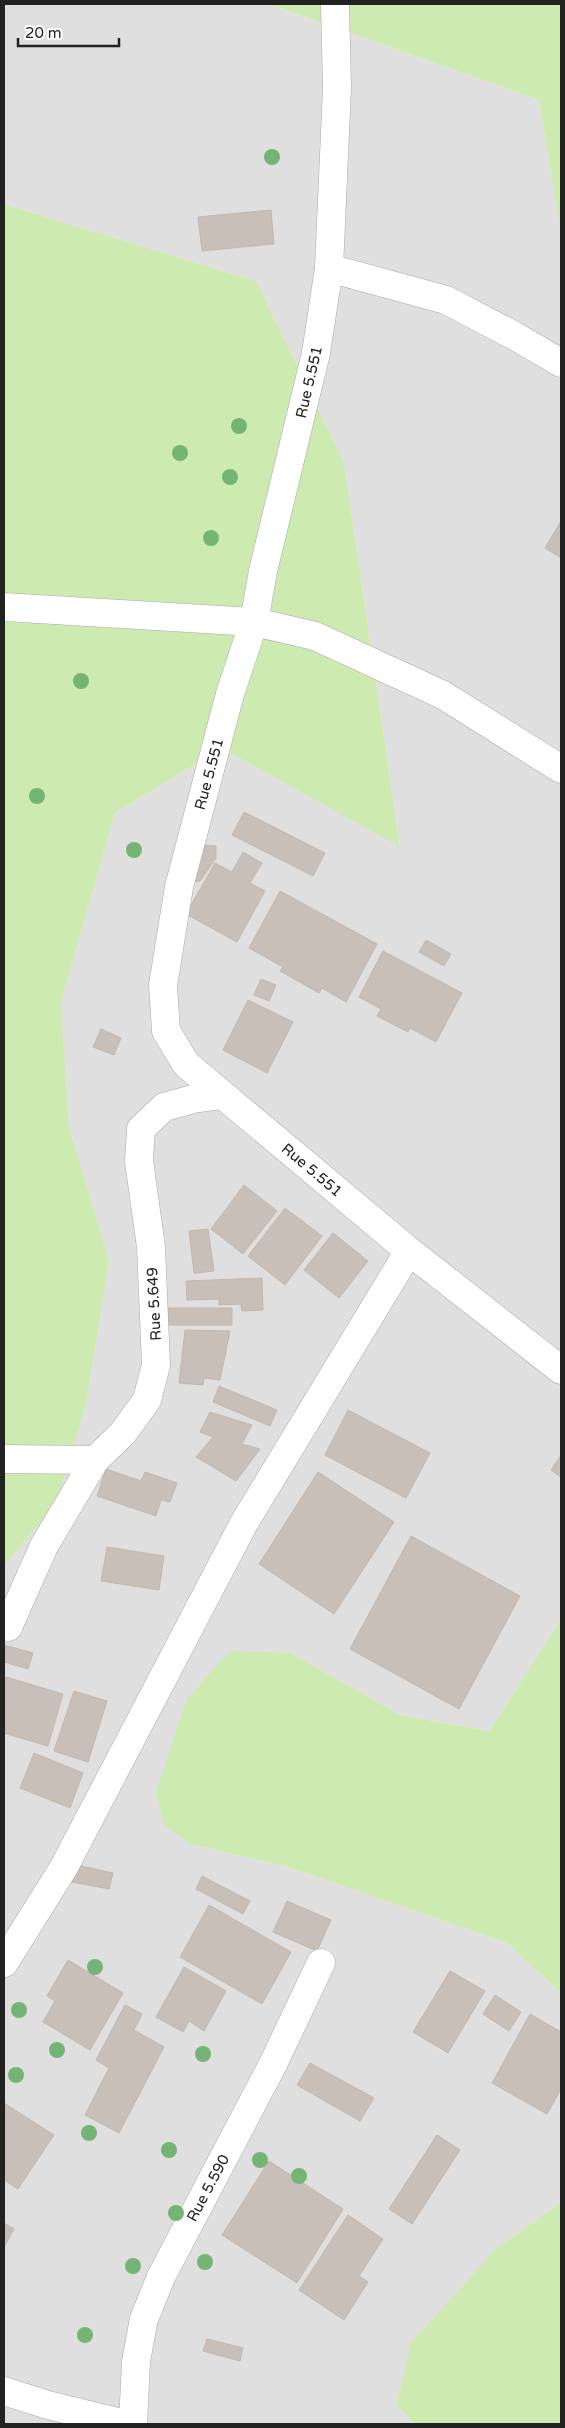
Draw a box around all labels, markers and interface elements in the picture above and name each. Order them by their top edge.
scale bar [18,15,119,47]
text: 20 m [25,24,62,42]
street label: Rue 5.551 [292,344,326,420]
street label: Rue 5.551 [191,736,227,812]
street label: Rue 5.551 [278,1139,346,1201]
street label: Rue 5.649 [143,1267,165,1341]
street label: Rue 5.590 [183,2151,233,2225]

